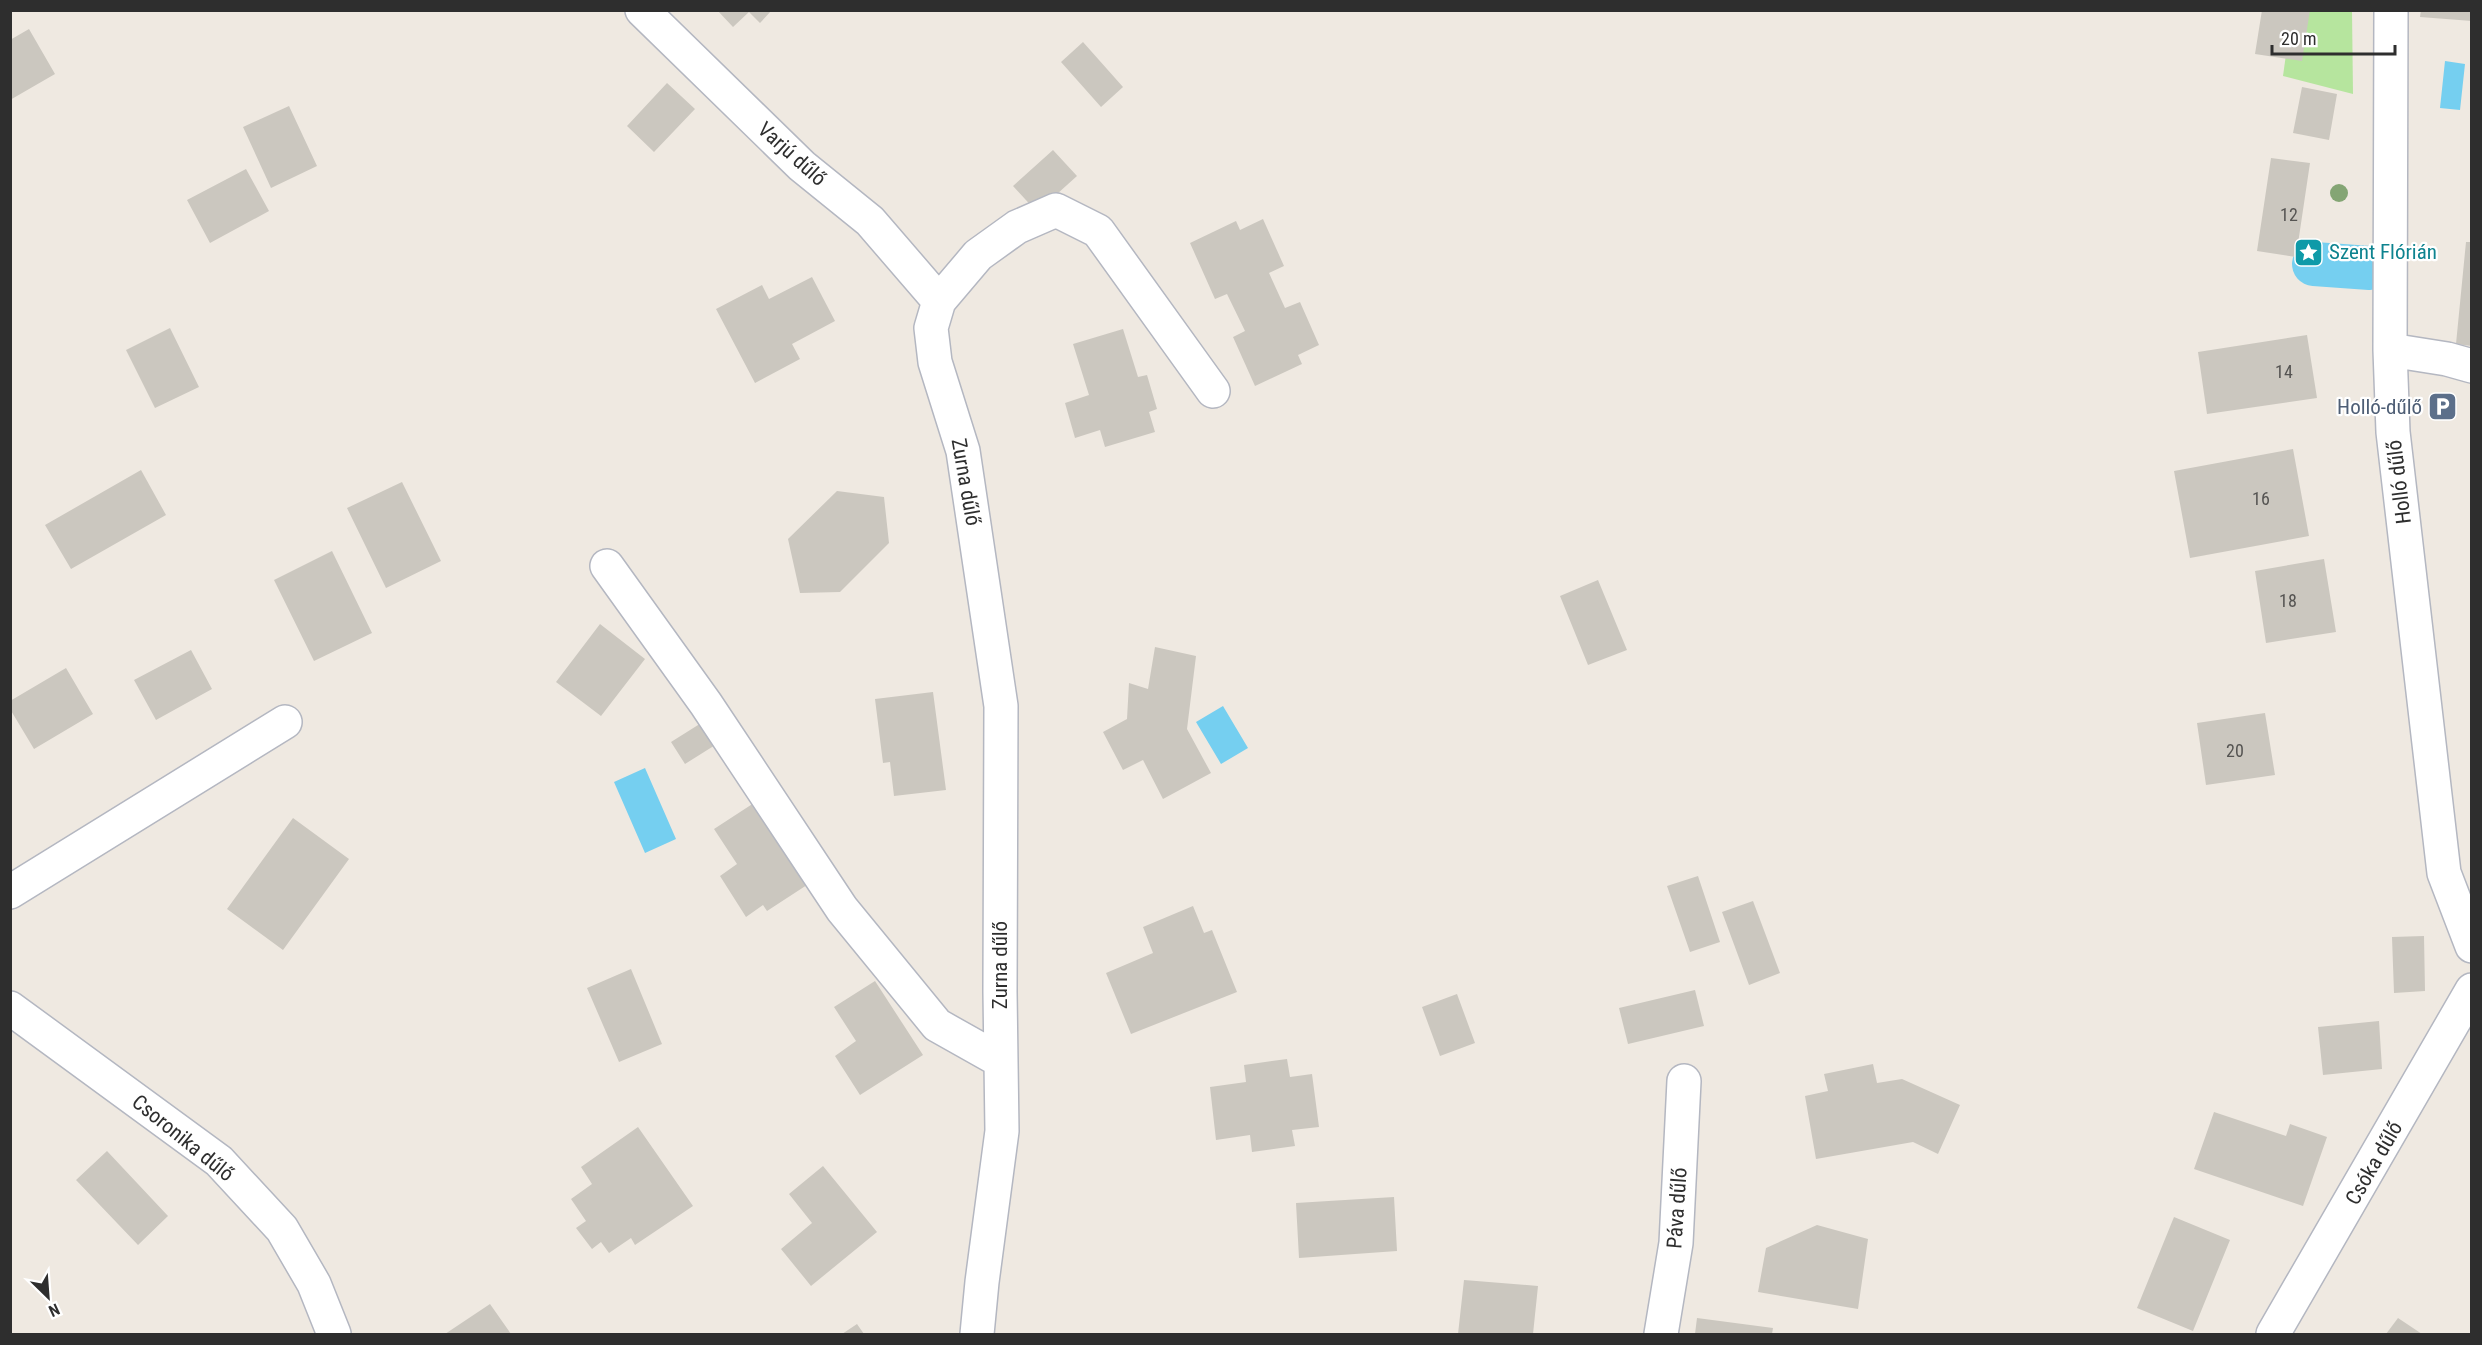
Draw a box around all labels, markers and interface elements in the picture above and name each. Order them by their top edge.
scale bar [2272,18,2395,56]
text: 20 m [2281,28,2316,49]
street label: Varjú dűlő [753,117,831,191]
house number: 12 [2280,204,2298,225]
place icon: Szent Flórián [2292,236,2324,268]
place label: Szent Flórián [2329,240,2437,264]
house number: 14 [2275,361,2293,382]
parking icon: Holló-dűlő [2427,391,2459,423]
place label: Holló-dűlő [2337,395,2422,419]
street label: Zurna dűlő [947,436,985,528]
street label: Holló dűlő [2382,439,2416,525]
house number: 16 [2252,488,2270,509]
house number: 18 [2279,590,2297,611]
house number: 20 [2226,740,2244,761]
street label: Zurna dűlő [988,921,1012,1009]
street label: Csoronika dűlő [127,1090,239,1186]
street label: Csóka dűlő [2341,1117,2407,1209]
street label: Páva dűlő [1662,1167,1692,1249]
north arrow [18,1267,78,1327]
text: N [46,1299,63,1321]

